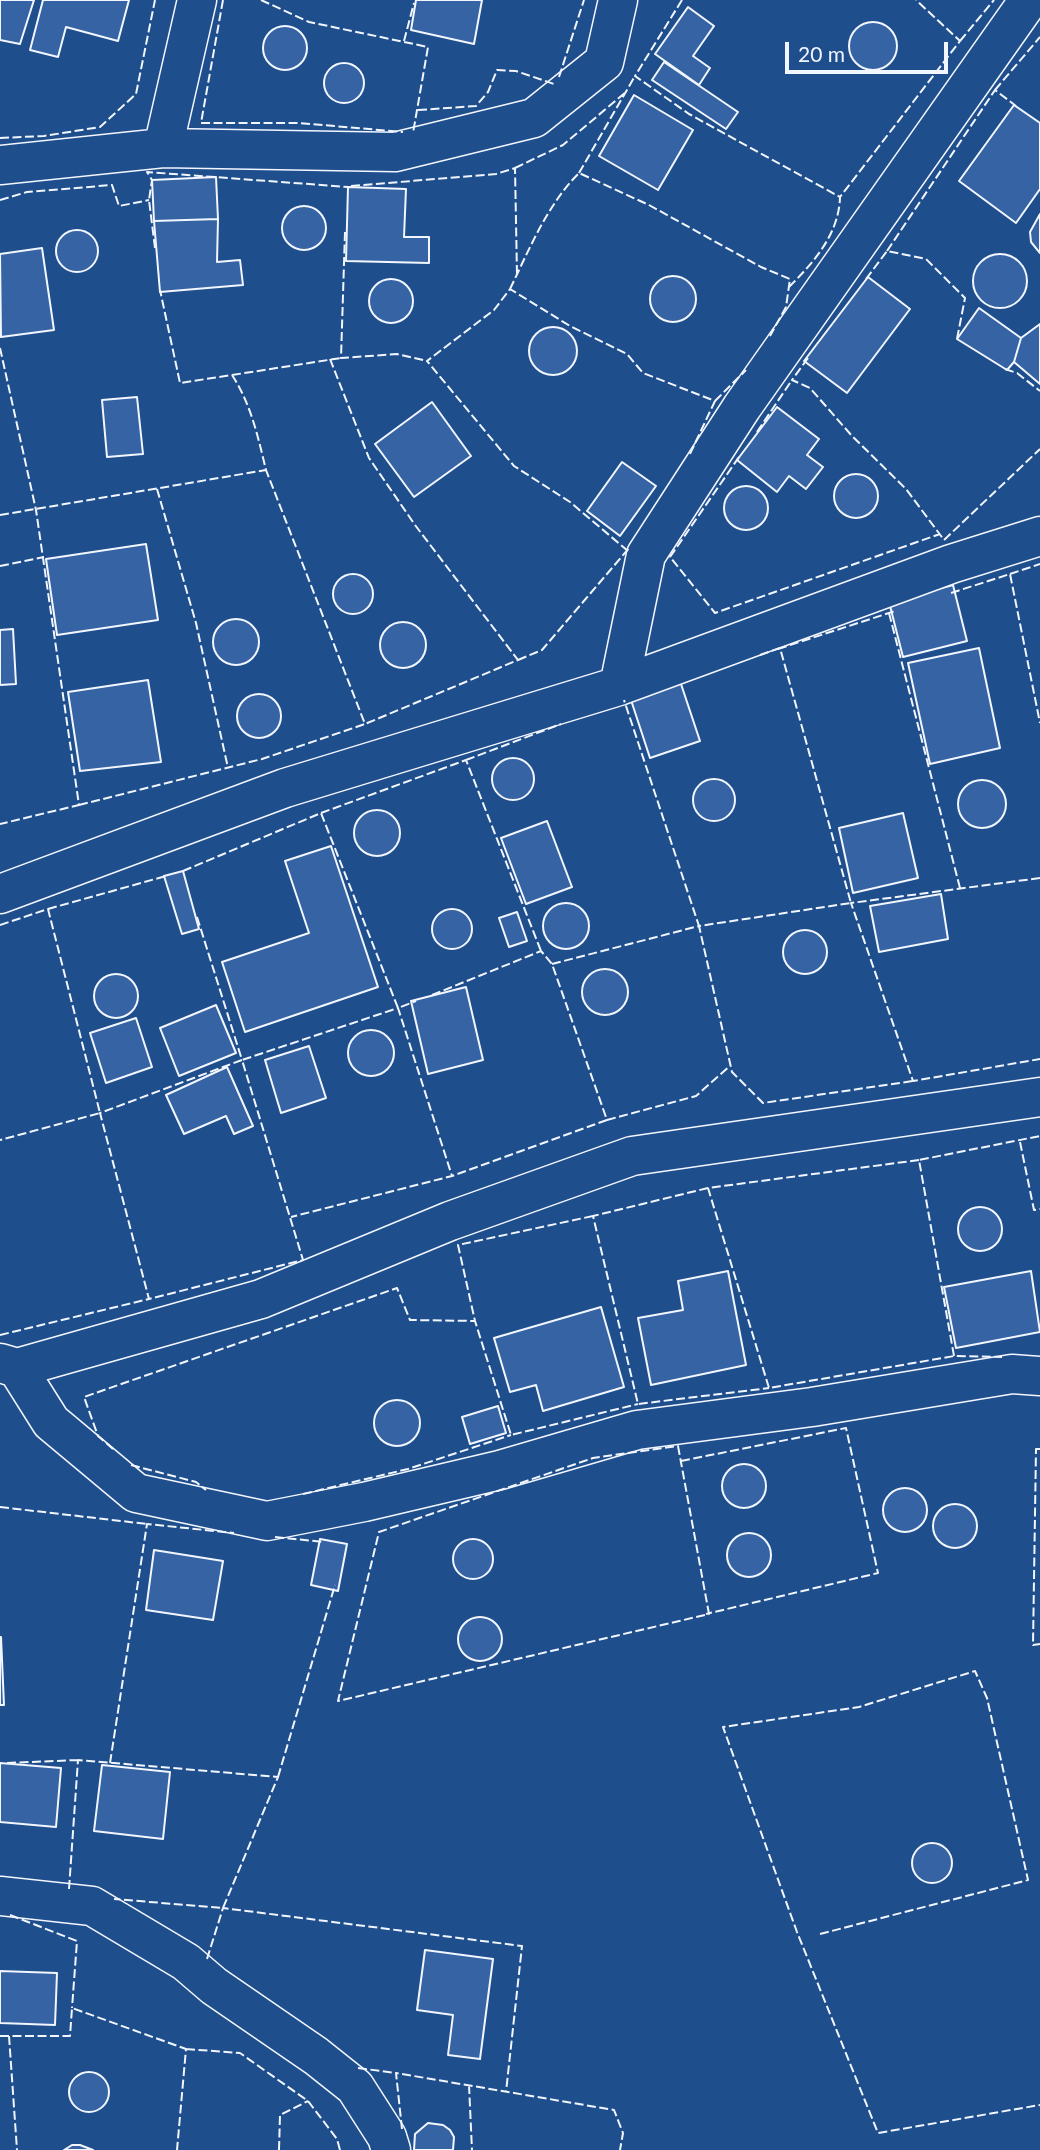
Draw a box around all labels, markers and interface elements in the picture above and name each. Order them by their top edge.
scale bar [788,28,951,72]
text: 20 m [798,41,845,66]

